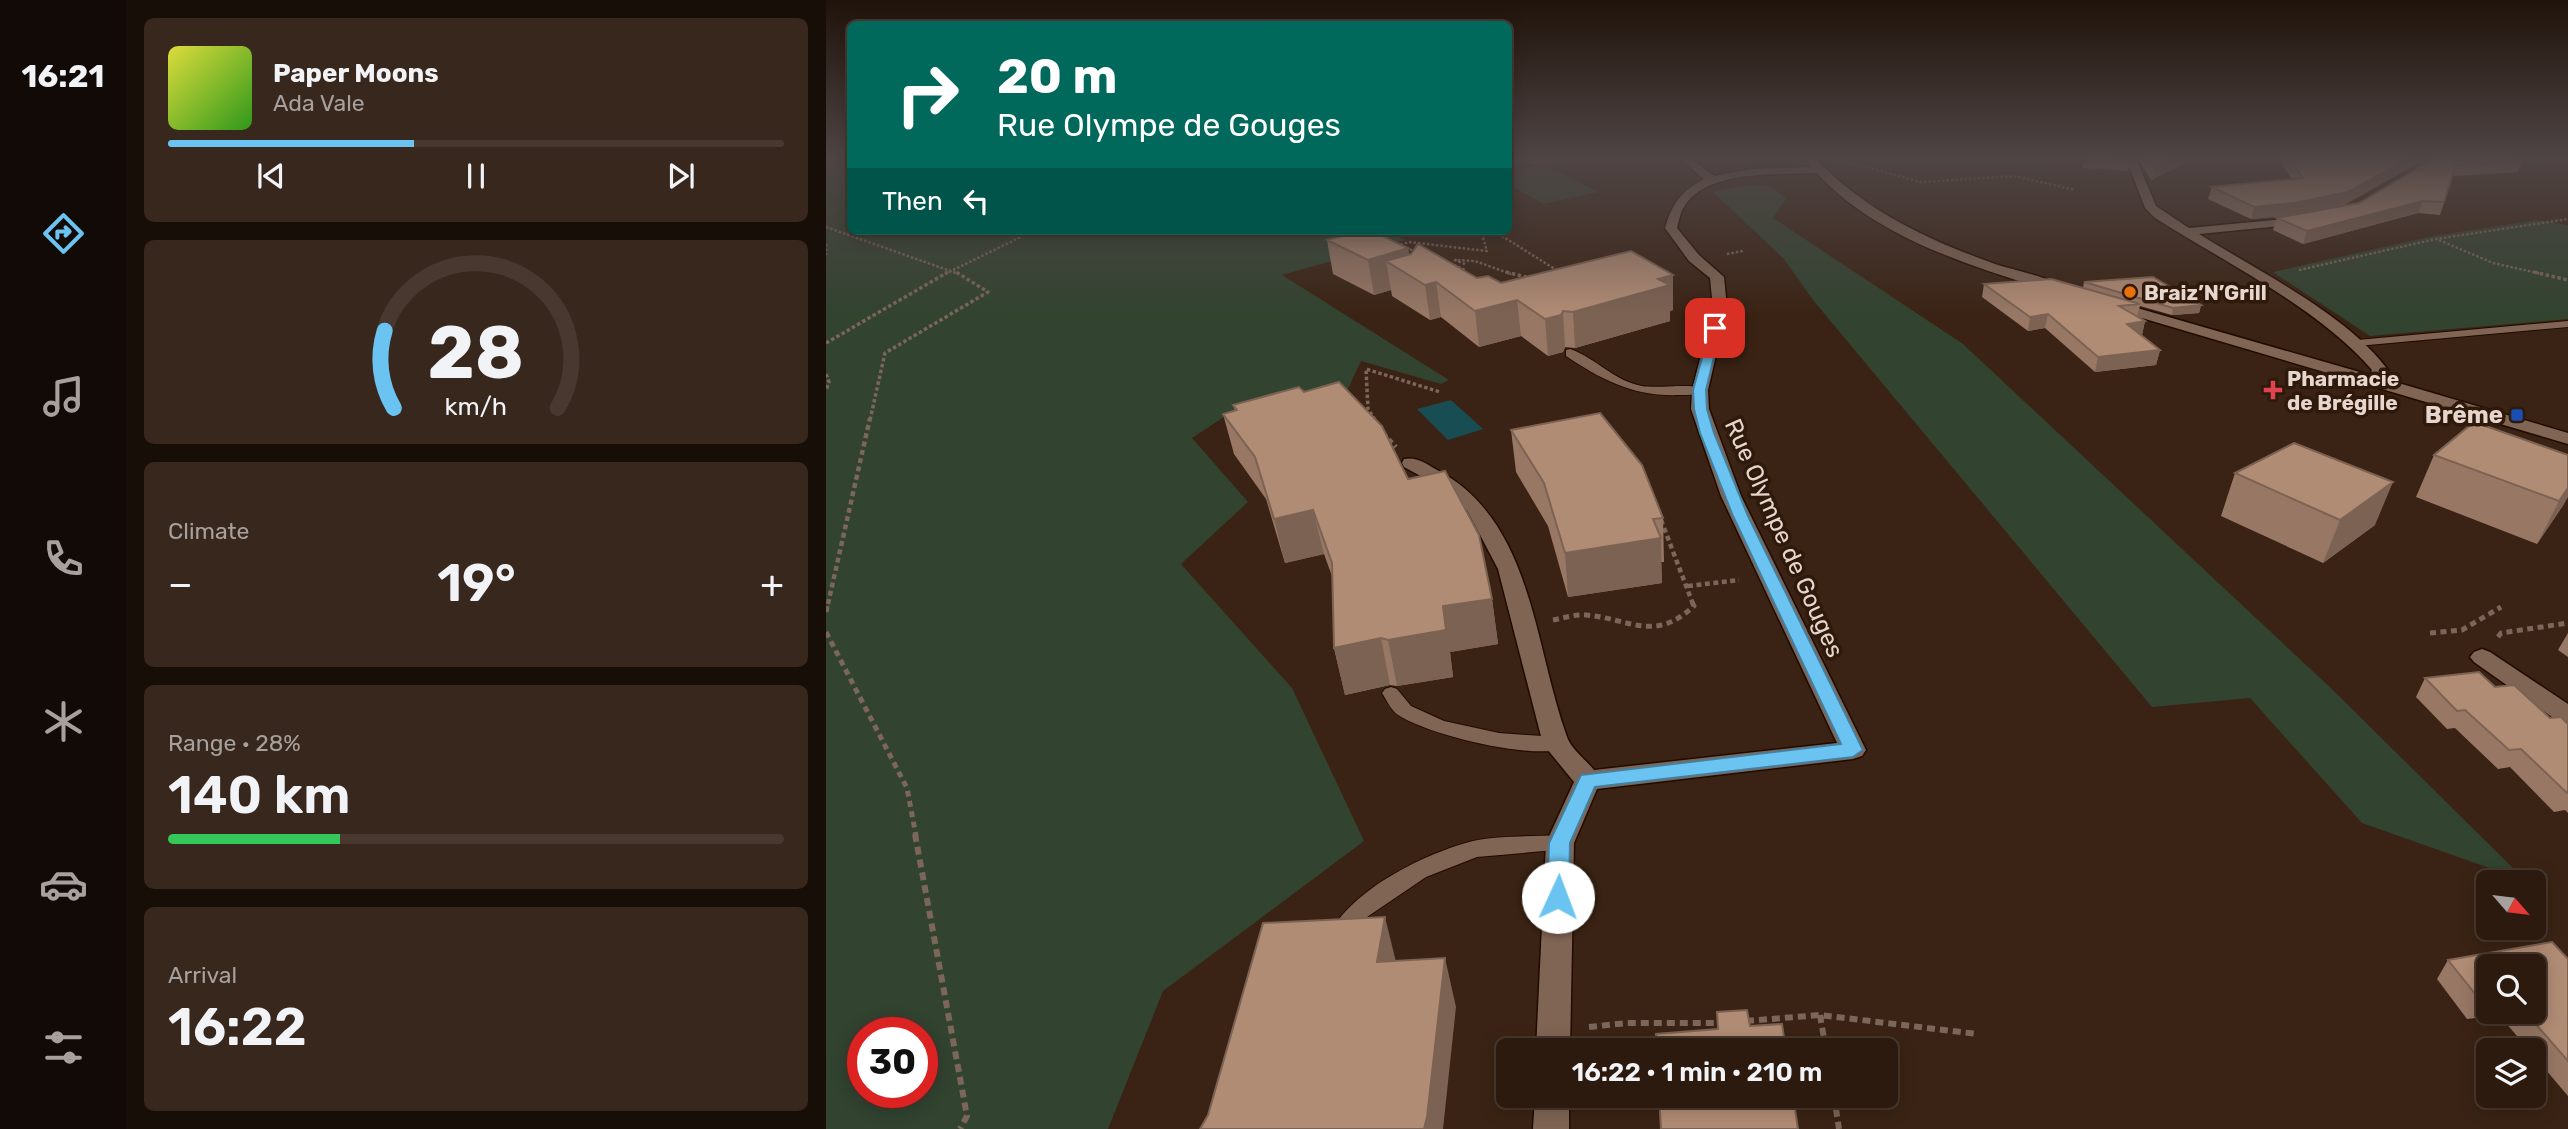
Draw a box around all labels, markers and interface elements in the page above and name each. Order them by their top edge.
text: 20 m [997,47,1118,105]
icon: right [882,49,973,140]
text: 16:21 [22,57,104,95]
text: Paper Moons [273,58,439,89]
text: Ada Vale [273,89,365,117]
text: Rue Olympe de Gouges [997,106,1341,144]
icon: previous [252,157,290,195]
icon: pause [457,157,495,195]
icon: next [662,157,700,195]
icon: left [957,182,995,220]
text: Then [882,186,943,217]
icon: directions [39,209,88,258]
place label: Braiz’N’Grill [2144,280,2267,305]
marker: Braiz’N’Grill [2122,284,2138,300]
pin [1685,298,1745,358]
icon: arrive [1696,309,1734,347]
text: 28 [428,311,524,397]
place label: Pharmacie de Brégille [2287,366,2399,415]
icon: music [39,372,88,421]
marker: Pharmacie de Brégille [2265,382,2281,398]
text: km/h [445,392,507,421]
place label: Brême [2425,401,2503,429]
marker: Brême [2509,407,2525,423]
street label: Rue Olympe de Gouges [1719,414,1849,662]
text: Climate [168,517,249,545]
icon: phone [39,534,88,583]
text: 19° [437,552,516,614]
text: − [168,561,193,607]
text: + [760,561,784,607]
icon: climate [39,697,88,746]
text: Range · 28% [168,729,301,757]
text: 140 km [168,764,351,826]
icon: car [39,860,88,909]
position arrow [1521,860,1595,934]
north arrow [2476,870,2546,940]
map controls [2476,870,2546,1108]
button: search [2476,954,2546,1024]
text: Arrival [168,961,237,989]
text: 16:22 [168,996,307,1058]
speed limit sign: 30 [847,1017,938,1108]
icon: filters [39,1023,88,1072]
button: layers [2476,1038,2546,1108]
text: 16:22 · 1 min · 210 m [1572,1057,1822,1088]

